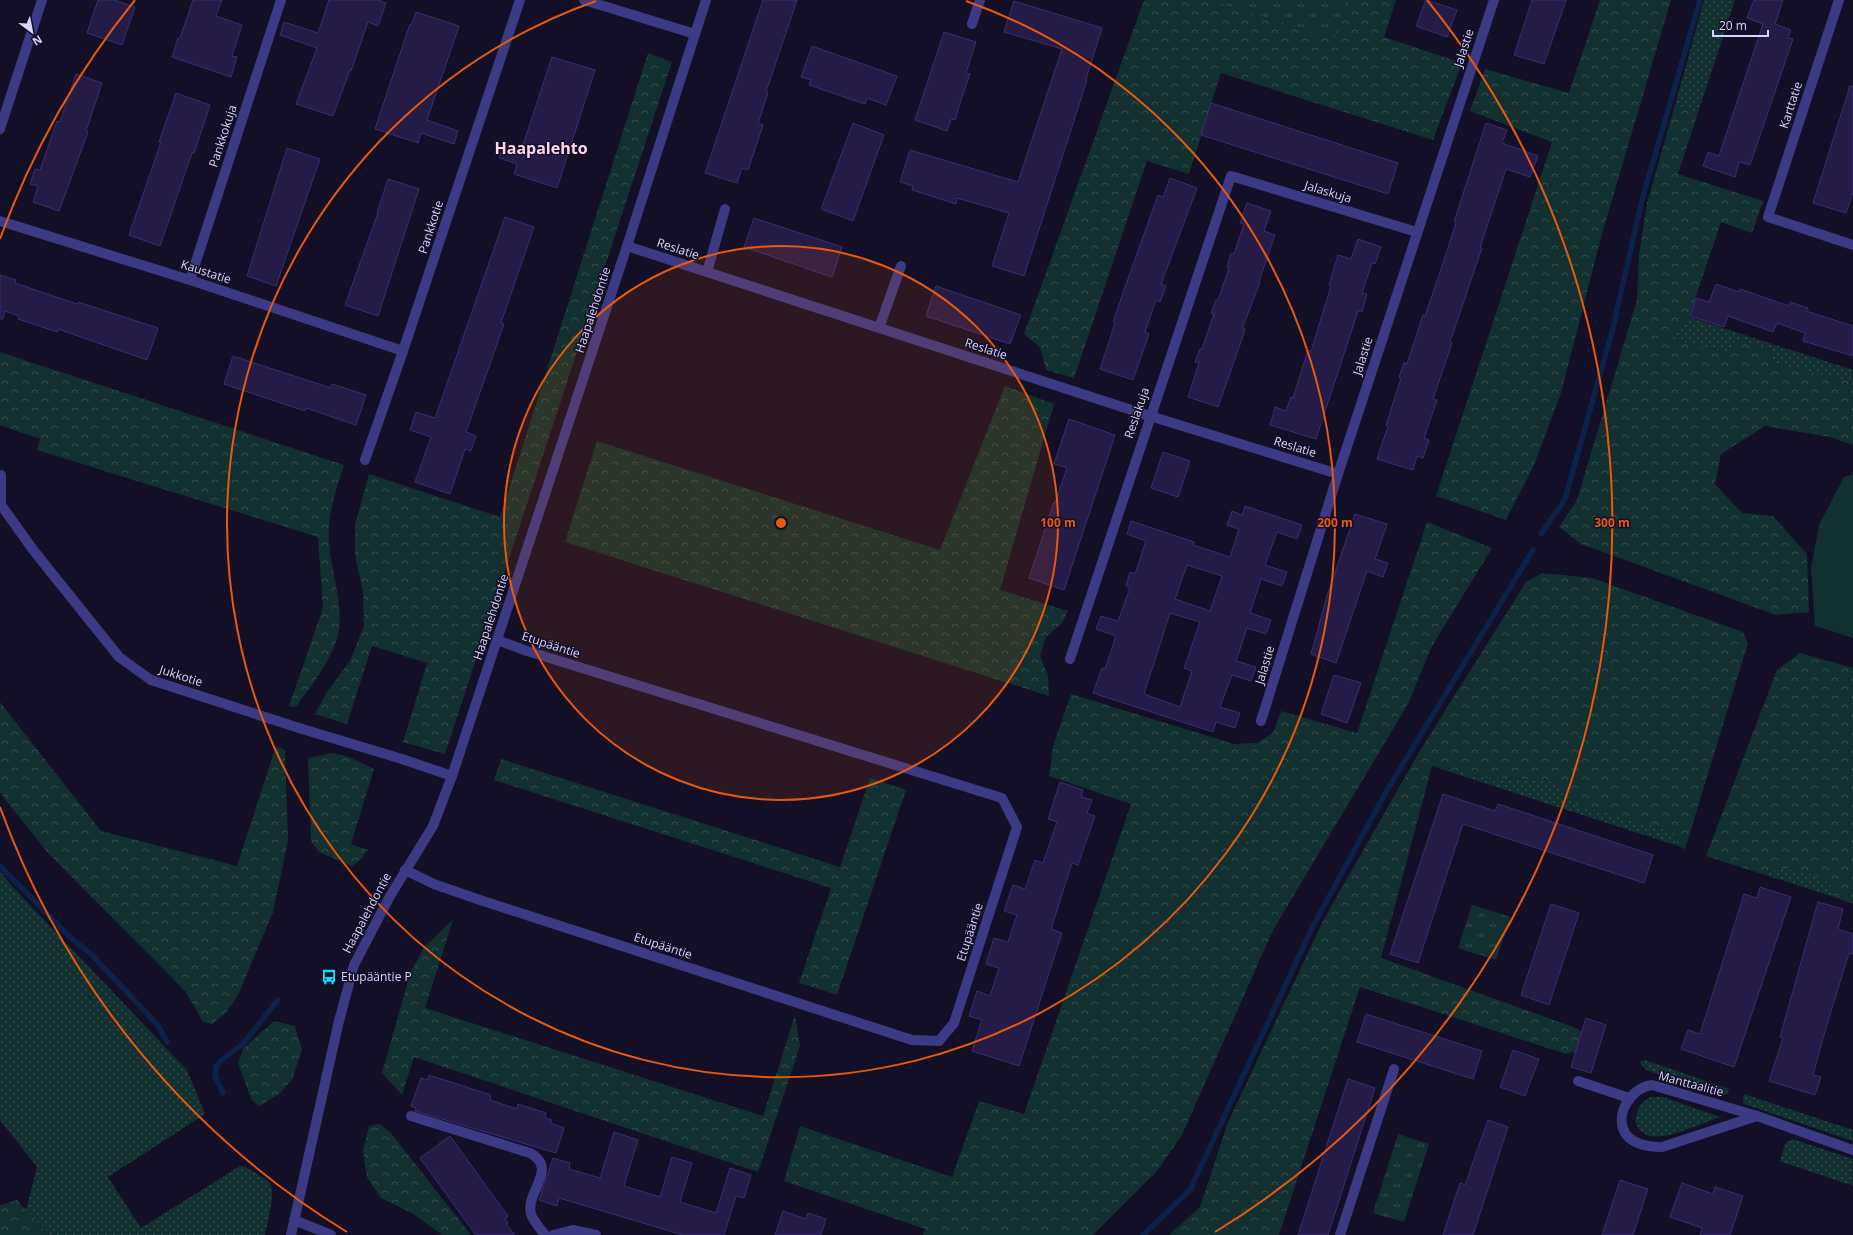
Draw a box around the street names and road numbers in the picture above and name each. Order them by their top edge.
street label: Jalastie [1449,26,1478,70]
street label: Karttatie [1775,79,1806,130]
street label: Pankkokuja [204,103,241,169]
street label: Jalaskuja [1301,176,1354,207]
street label: Pankkotie [414,198,447,256]
street label: Reslatie [655,234,702,263]
street label: Kaustatie [179,255,234,288]
street label: Haapalehdontie [571,265,614,355]
street label: Reslatie [963,334,1010,363]
street label: Jalastie [1348,334,1377,378]
street label: Reslakuja [1120,385,1153,441]
street label: Reslatie [1272,432,1319,461]
street label: Haapalehdontie [469,572,512,662]
street label: Etupääntie [520,627,583,662]
street label: Jalastie [1250,643,1278,687]
street label: Jukkotie [156,660,205,691]
street label: Haapalehdontie [338,869,395,956]
street label: Etupääntie [952,900,987,963]
street label: Etupääntie [632,928,695,963]
street label: Manttaalitie [1657,1067,1726,1100]

